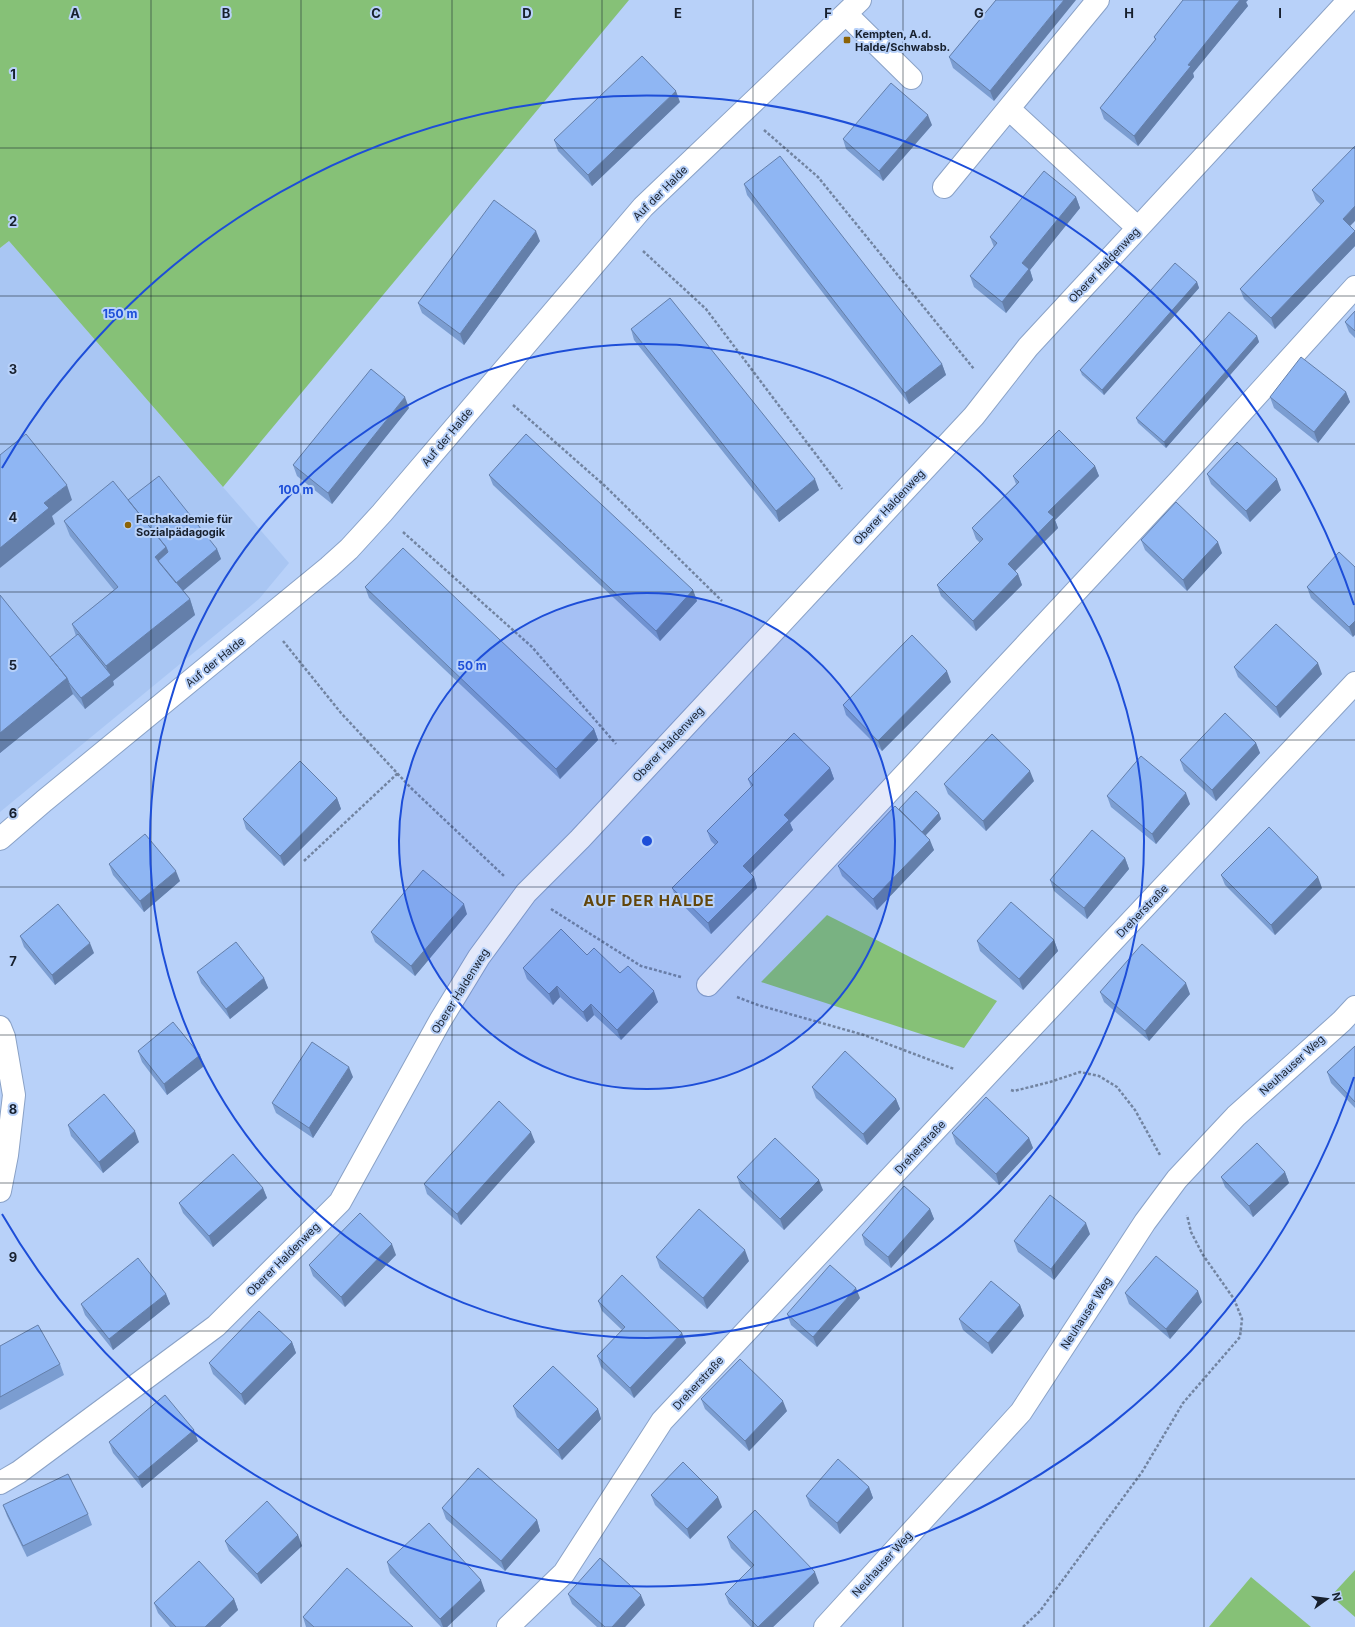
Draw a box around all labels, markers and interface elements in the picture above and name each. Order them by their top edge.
text: A [70,5,80,21]
text: B [222,5,231,21]
text: C [371,5,381,21]
text: D [522,5,532,21]
text: E [674,5,682,21]
text: F [824,5,832,21]
text: G [974,5,984,21]
text: H [1124,5,1134,21]
text: I [1278,5,1282,21]
place label: Kempten, A.d. Halde/Schwabsb. [855,27,950,54]
marker: Kempten, A.d. Halde/Schwabsb. [842,35,852,45]
text: 1 [10,66,16,82]
street label: Auf der Halde [630,163,690,223]
text: 2 [9,213,17,229]
street label: Oberer Haldenweg [1066,224,1142,306]
text: 150 m [103,306,137,321]
text: 3 [9,361,17,377]
street label: Auf der Halde [419,405,475,469]
street label: Oberer Haldenweg [851,466,927,548]
text: 100 m [278,482,314,497]
text: 4 [9,509,18,525]
place label: Fachakademie für Sozialpädagogik [136,512,233,539]
marker: Fachakademie für Sozialpädagogik [123,520,133,530]
street label: Auf der Halde [183,634,247,690]
text: 5 [9,657,17,673]
text: 50 m [457,658,487,673]
street label: Oberer Haldenweg [630,703,706,785]
text: 6 [9,805,17,821]
centre of rings [640,834,654,848]
street label: Dreherstraße [1113,882,1171,940]
district label: AUF DER HALDE [583,891,715,910]
street label: Oberer Haldenweg [428,946,492,1036]
text: 7 [9,953,17,969]
street label: Neuhauser Weg [1256,1032,1328,1098]
text: 8 [9,1101,17,1117]
street label: Dreherstraße [892,1117,948,1177]
street label: Oberer Haldenweg [243,1219,323,1299]
text: 9 [9,1249,17,1265]
street label: Neuhauser Weg [1057,1274,1115,1352]
street label: Dreherstraße [670,1353,726,1413]
street label: Neuhauser Weg [849,1528,915,1600]
north arrow [1307,1579,1347,1619]
text: N [1329,1591,1345,1602]

